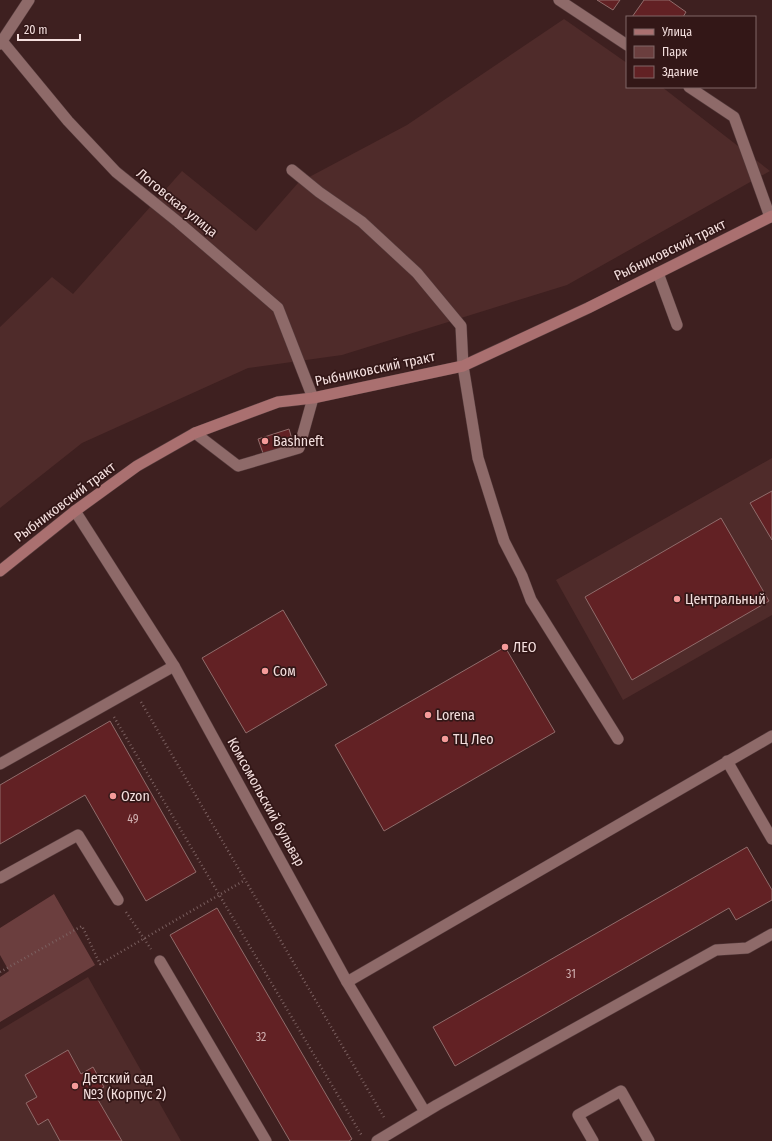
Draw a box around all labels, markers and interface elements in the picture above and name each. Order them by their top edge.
scale bar [18,16,80,42]
legend [626,16,756,88]
text: 20 m [24,23,48,37]
text: Улица [661,25,692,39]
text: Парк [662,45,688,59]
text: Здание [662,65,698,79]
street label: Логовская улица [133,165,221,241]
street label: Рыбниковский тракт [611,215,729,284]
street label: Рыбниковский тракт [313,348,437,390]
place label: Bashneft [273,433,324,450]
marker: Bashneft [260,436,270,446]
street label: Рыбниковский тракт [11,458,119,546]
place label: Центральный [685,591,766,608]
marker: Центральный [672,594,682,604]
place label: ЛЕО [513,639,537,656]
marker: ЛЕО [500,642,510,652]
place label: Сом [273,663,296,680]
marker: Сом [260,666,270,676]
place label: Lorena [436,707,475,724]
marker: Lorena [423,710,433,720]
place label: ТЦ Лео [453,731,494,748]
marker: ТЦ Лео [440,734,450,744]
street label: Комсомольский бульвар [223,735,309,869]
place label: Ozon [121,788,150,805]
marker: Ozon [108,791,118,801]
house number: 49 [127,812,139,826]
house number: 31 [566,967,576,981]
house number: 32 [256,1030,266,1044]
place label: Детский сад №3 (Корпус 2) [82,1070,166,1103]
marker: Детский сад №3 (Корпус 2) [70,1081,80,1091]

